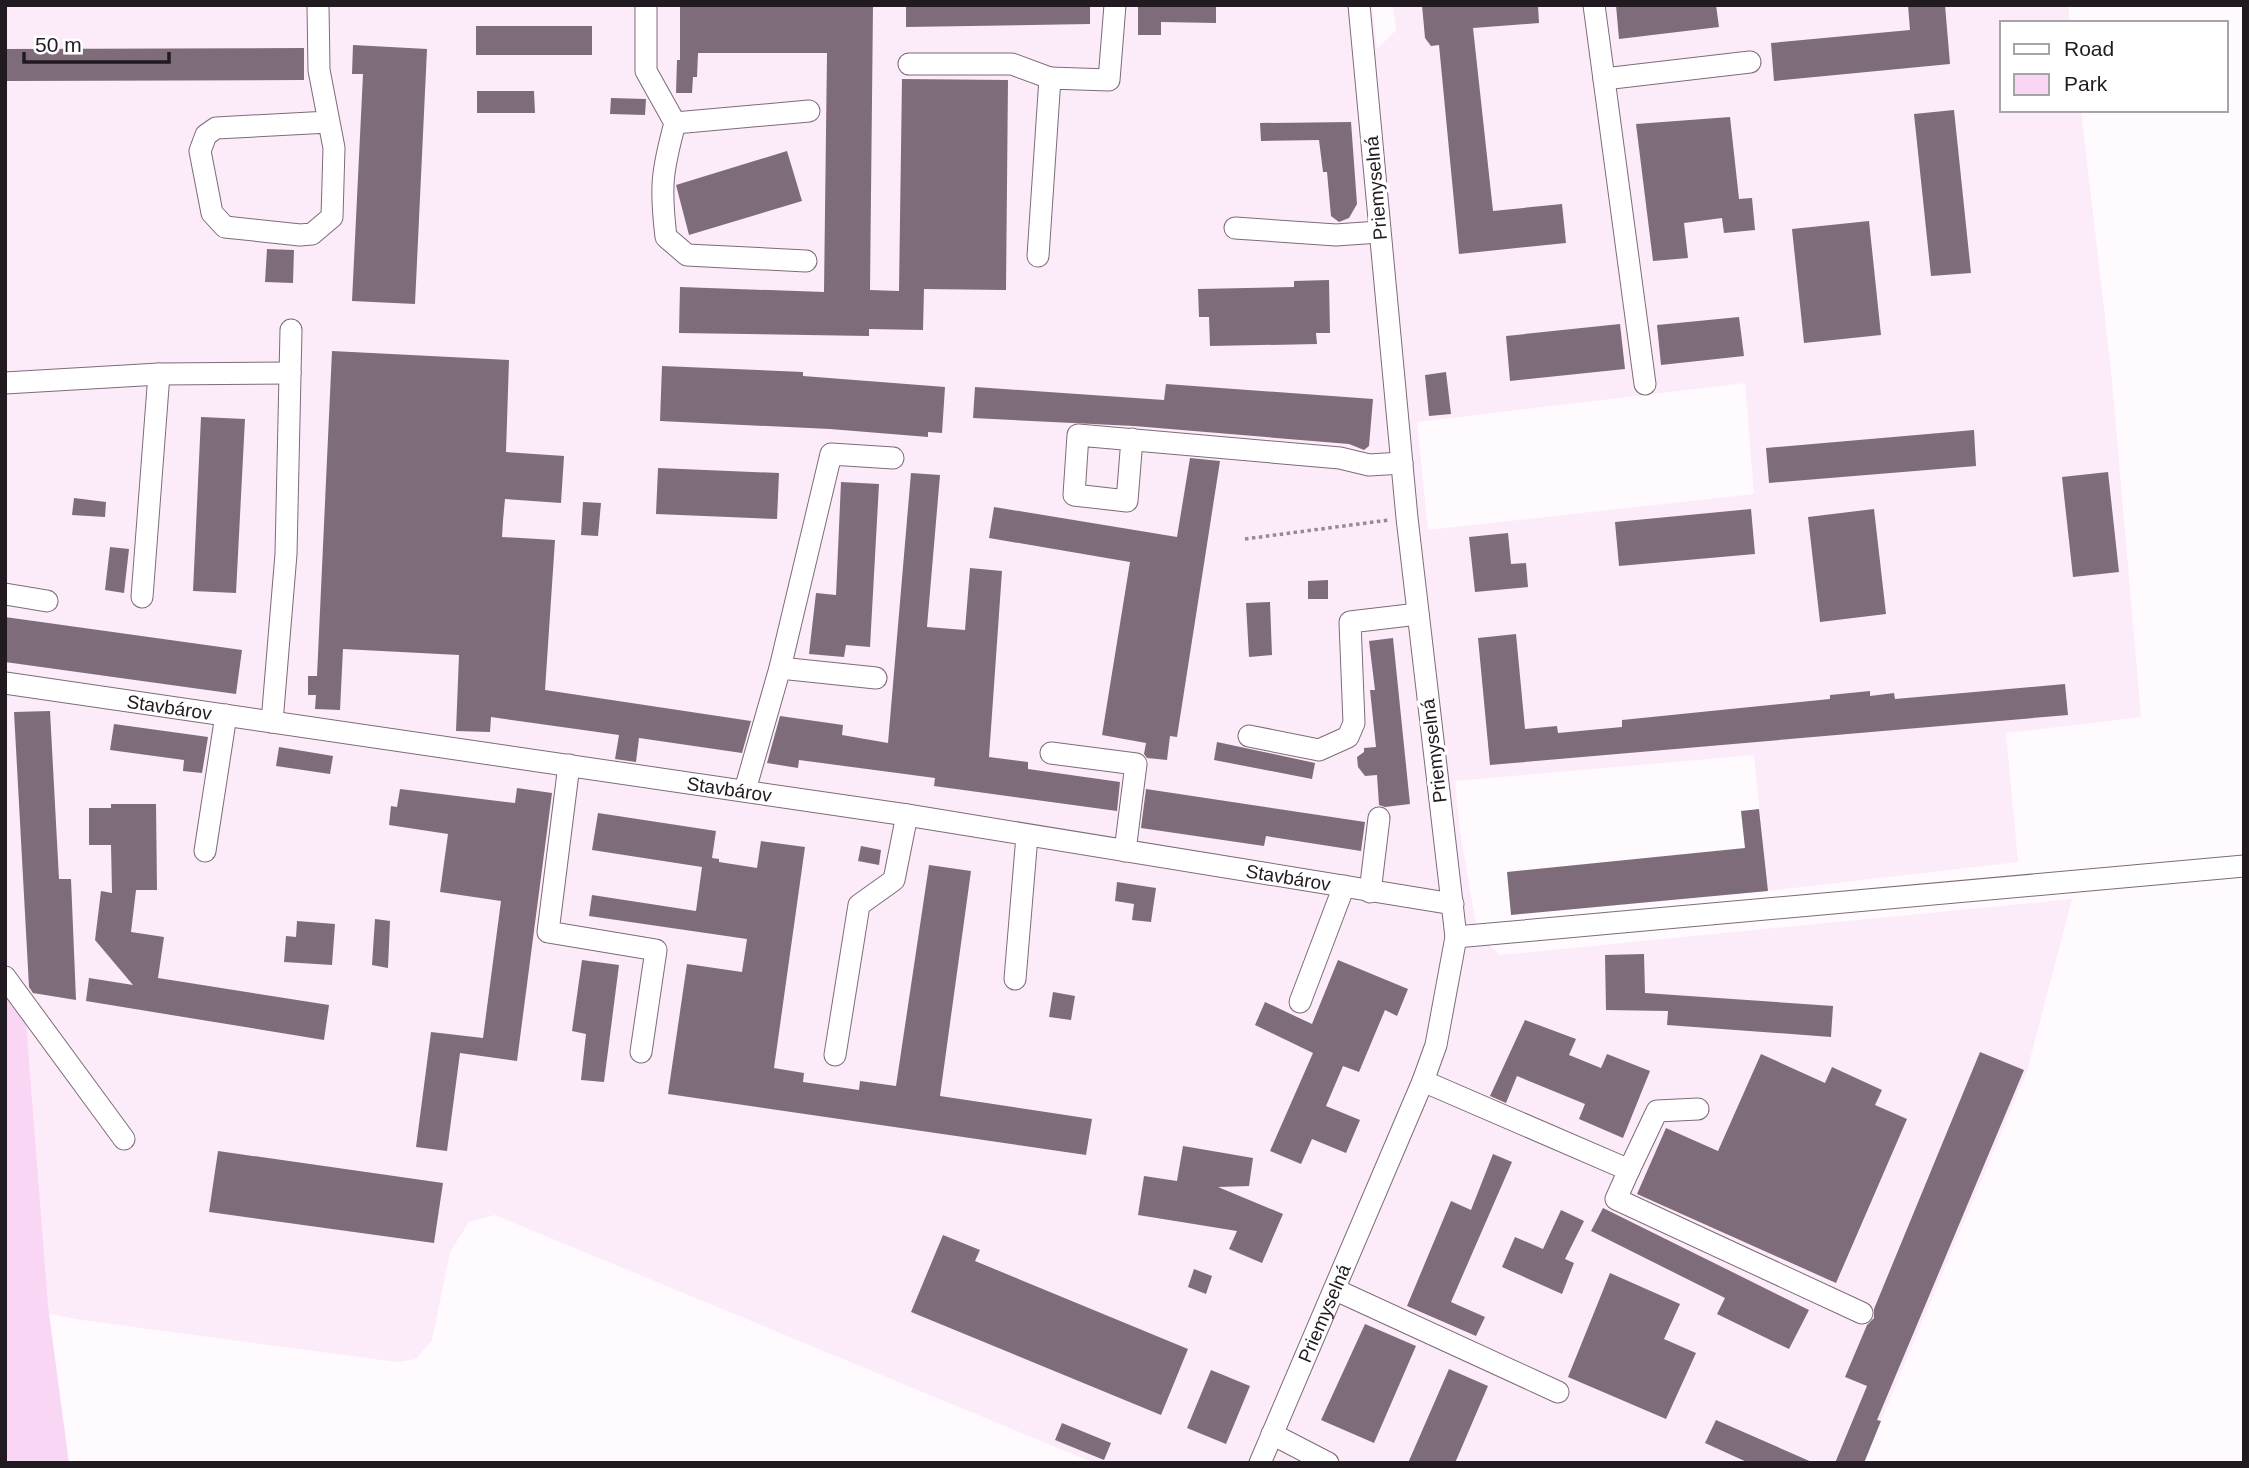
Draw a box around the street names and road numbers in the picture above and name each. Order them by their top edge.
street label: Priemyselná [1361,135,1391,241]
street label: Stavbárov [125,690,214,724]
street label: Priemyselná [1417,697,1451,804]
street label: Stavbárov [685,772,774,806]
street label: Stavbárov [1244,860,1333,894]
street label: Priemyselná [1294,1260,1354,1365]

